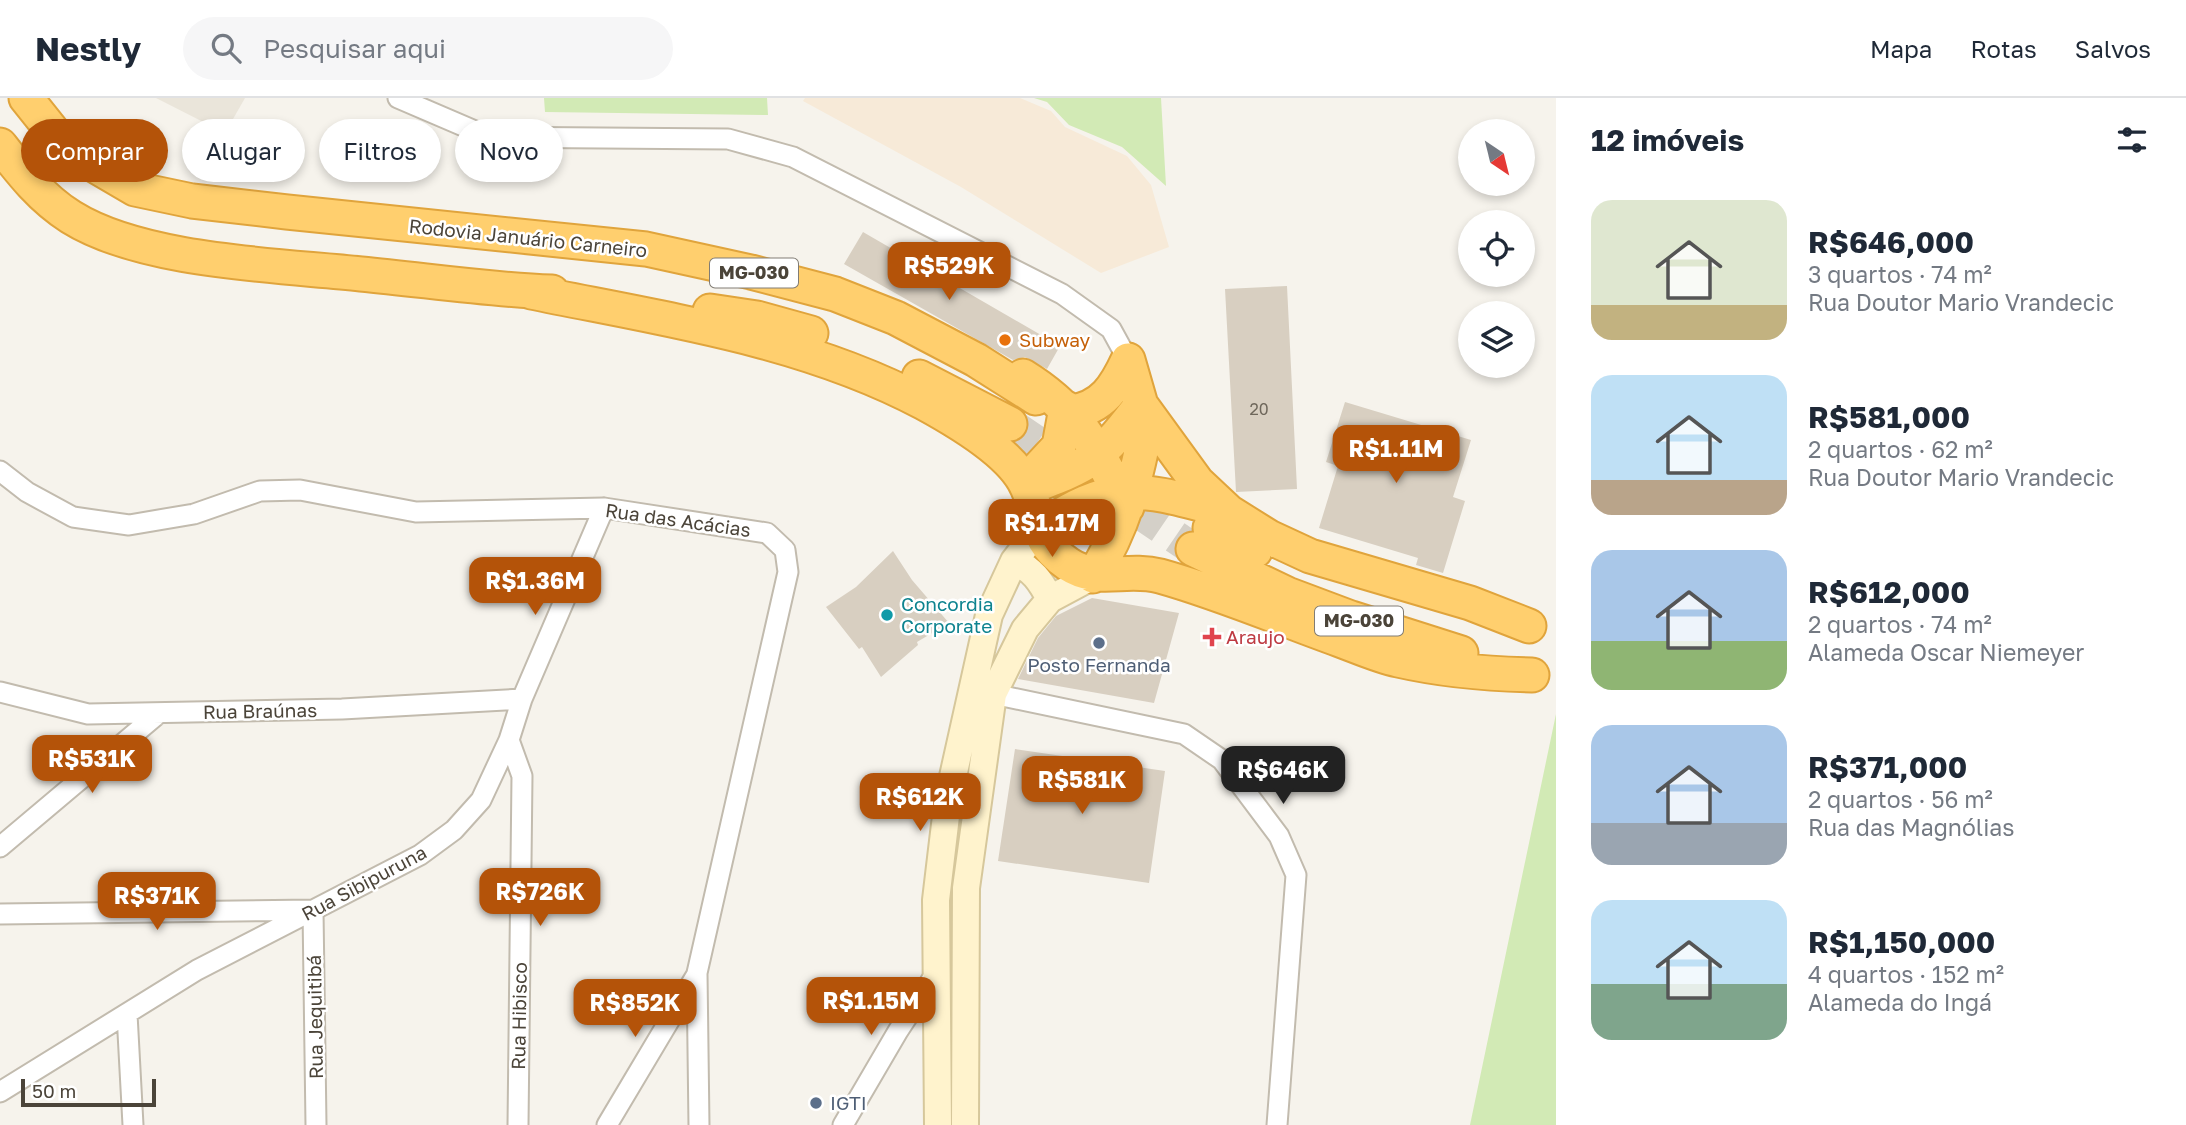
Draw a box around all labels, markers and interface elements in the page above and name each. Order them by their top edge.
search box [183,17,673,80]
text: Nestly [35,29,141,68]
icon: search [207,29,245,67]
text: Pesquisar aqui [263,33,446,64]
text: Mapa [1870,34,1932,63]
text: Rotas [1970,34,2037,63]
text: Salvos [2075,34,2151,63]
chip: Comprar [21,119,168,182]
chip: Alugar [182,119,305,182]
chip: Filtros [319,119,441,182]
chip: Novo [455,119,563,182]
north arrow [1458,119,1535,196]
map controls [1458,119,1535,378]
icon: filters [2113,121,2151,159]
text: 12 imóveis [1591,122,1744,158]
button: locate [1458,210,1535,287]
street label: Rodovia Januário Carneiro [408,214,648,261]
text: R$646,000 [1808,224,1974,260]
icon: home [1647,228,1731,312]
pin: R$529K [892,242,1006,302]
text: R$529K [904,251,994,279]
road number: MG-030 [710,258,798,288]
text: 3 quartos · 74 m² [1808,260,1992,288]
text: Rua Doutor Mario Vrandecic [1808,288,2114,316]
button: layers [1458,301,1535,378]
place label: Subway [1019,328,1091,351]
marker: Subway [997,332,1013,348]
house number: 20 [1249,399,1269,419]
text: R$581,000 [1808,399,1970,435]
icon: home [1647,403,1731,487]
pin: R$1.11M [1331,426,1461,485]
text: R$1.11M [1349,434,1443,462]
text: 2 quartos · 62 m² [1808,435,1993,463]
text: Rua Doutor Mario Vrandecic [1808,463,2114,491]
street label: Rua das Acácias [604,498,752,541]
pin: R$1.17M [987,500,1117,559]
text: R$1.17M [1004,508,1100,536]
pin: R$1.36M [470,558,600,617]
text: R$1.36M [485,566,585,594]
text: R$612,000 [1808,574,1970,610]
icon: home [1647,578,1731,662]
place label: Concordia Corporate [901,592,994,637]
road number: MG-030 [1315,606,1403,636]
marker: Concordia Corporate [879,607,895,623]
text: 2 quartos · 74 m² [1808,610,1992,638]
place label: Araujo [1226,625,1285,648]
marker: Araujo [1204,629,1220,645]
marker: Posto Fernanda [1091,635,1107,651]
text: Alameda Oscar Niemeyer [1808,638,2084,666]
place label: Posto Fernanda [1027,653,1171,676]
street label: Rua Braúnas [203,698,317,723]
pin: R$531K [35,736,149,795]
text: R$531K [48,744,136,772]
pin: R$646K [1226,746,1340,806]
text: R$371,000 [1808,749,1967,785]
icon: home [1647,753,1731,837]
text: R$646K [1237,755,1329,783]
pin: R$581K [1025,756,1139,816]
text: R$581K [1038,765,1126,793]
pin: R$612K [863,774,977,833]
text: R$612K [876,782,964,810]
text: 2 quartos · 56 m² [1808,785,1993,813]
text: Rua das Magnólias [1808,813,2015,841]
street label: Rua Sibipuruna [297,840,430,925]
pin: R$726K [483,868,597,928]
pin: R$371K [100,872,214,932]
text: R$726K [495,877,585,905]
text: R$371K [114,881,200,909]
text: R$1,150,000 [1808,924,1995,960]
icon: home [1647,928,1731,1012]
street label: Rua Jequitibá [302,955,327,1079]
text: 4 quartos · 152 m² [1808,960,2004,988]
street label: Rua Hibisco [506,962,531,1070]
pin: R$1.15M [806,978,936,1037]
pin: R$852K [578,979,692,1039]
text: R$1.15M [823,986,919,1014]
text: R$852K [590,988,680,1016]
text: Alameda do Ingá [1808,988,1992,1016]
scale bar [21,1076,156,1108]
text: 50 m [32,1079,76,1102]
place label: IGTI [830,1091,867,1114]
marker: IGTI [808,1095,824,1111]

